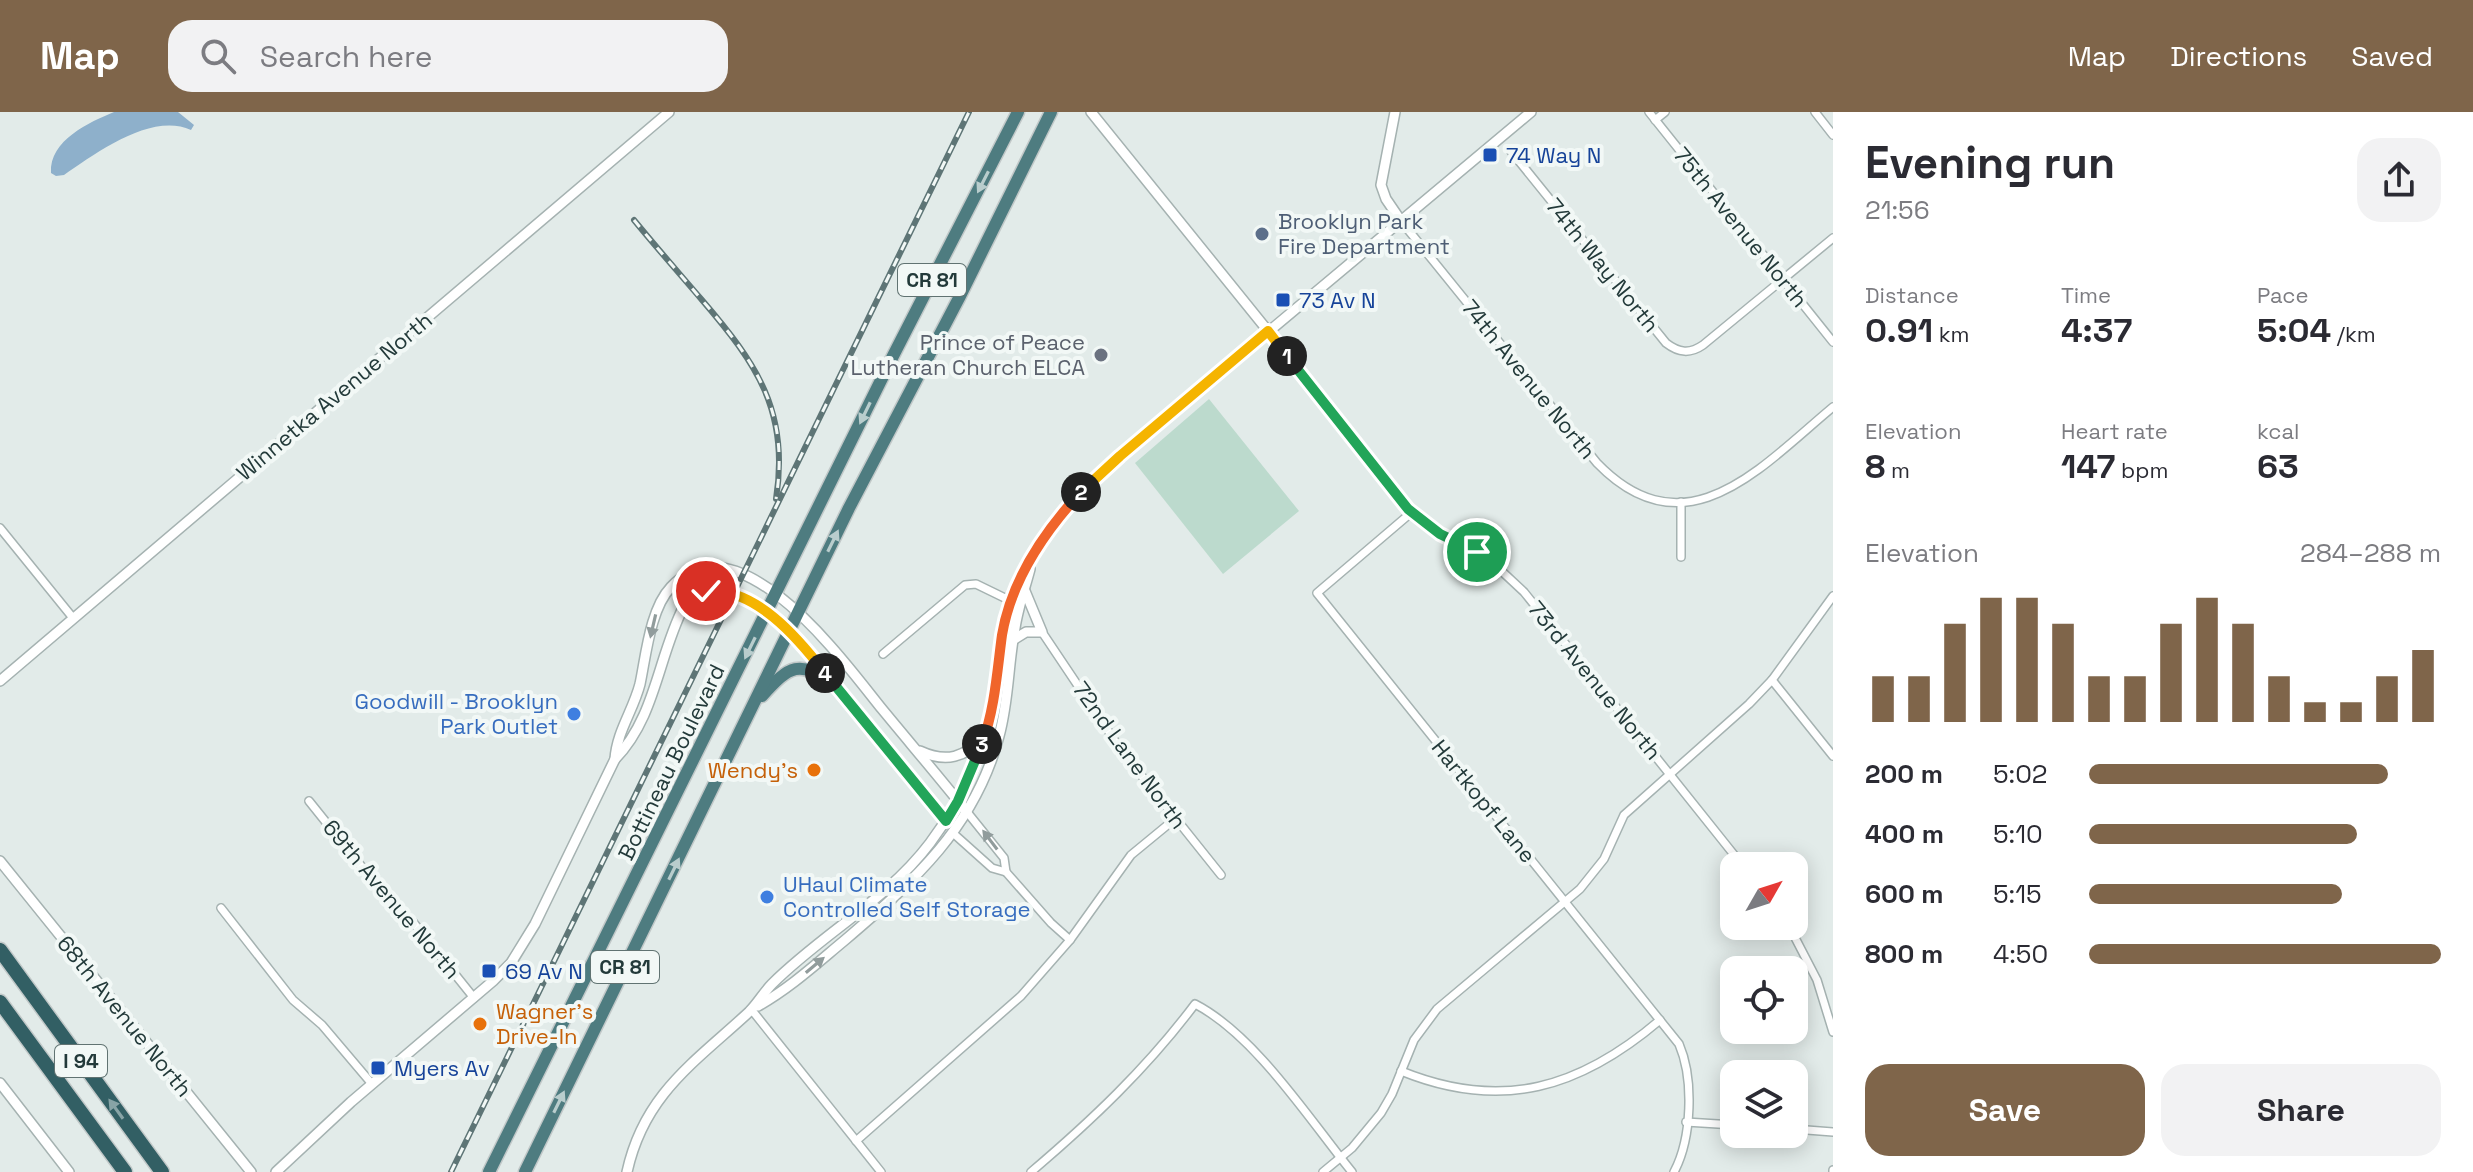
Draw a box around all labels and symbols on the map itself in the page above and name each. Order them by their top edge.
place label: 74 Way N [1506,141,1601,169]
street label: 75th Avenue North [1668,141,1814,313]
marker: 74 Way N [1481,146,1499,164]
one-way arrow [976,170,990,193]
street label: 74th Way North [1540,192,1666,338]
place label: Brooklyn Park Fire Department [1278,207,1450,260]
marker: Brooklyn Park Fire Department [1253,225,1271,243]
road number: CR 81 [898,264,966,296]
place label: 73 Av N [1299,286,1376,314]
marker: 73 Av N [1274,291,1292,309]
street label: 74th Avenue North [1456,294,1602,464]
street label: Winnetka Avenue North [230,306,438,486]
place label: Prince of Peace Lutheran Church ELCA [850,328,1085,381]
pin: 1 [1267,336,1307,376]
marker: Prince of Peace Lutheran Church ELCA [1092,346,1110,364]
one-way arrow [858,402,872,425]
pin: 2 [1061,472,1101,512]
pin [1443,518,1511,586]
one-way arrow [826,529,840,553]
pin [672,557,740,625]
street label: 73rd Avenue North [1522,595,1668,765]
one-way arrow [647,614,659,639]
one-way arrow [743,637,757,660]
pin: 4 [805,653,845,693]
street label: Bottineau Boulevard [611,659,731,865]
street label: 72nd Lane North [1067,676,1193,834]
place label: Goodwill - Brooklyn Park Outlet [354,687,558,740]
marker: Goodwill - Brooklyn Park Outlet [565,705,583,723]
pin: 3 [962,724,1002,764]
street label: Hartkopf Lane [1426,734,1542,868]
place label: Wendy's [708,756,798,784]
marker: Wendy's [805,761,823,779]
street label: 69th Avenue North [317,814,467,984]
one-way arrow [982,829,998,851]
north arrow [1720,852,1808,940]
one-way arrow [667,857,680,880]
place label: UHaul Climate Controlled Self Storage [783,870,1031,923]
marker: UHaul Climate Controlled Self Storage [758,888,776,906]
street label: 68th Avenue North [51,930,199,1102]
road number: CR 81 [591,951,659,983]
place label: 69 Av N [505,957,583,985]
one-way arrow [805,957,825,974]
marker: 69 Av N [480,962,498,980]
place label: Wagner's Drive-In [496,997,593,1050]
marker: Wagner's Drive-In [471,1015,489,1033]
road number: I 94 [55,1045,107,1077]
place label: Myers Av [394,1054,490,1082]
marker: Myers Av [369,1059,387,1077]
one-way arrow [552,1090,566,1114]
one-way arrow [109,1099,125,1119]

